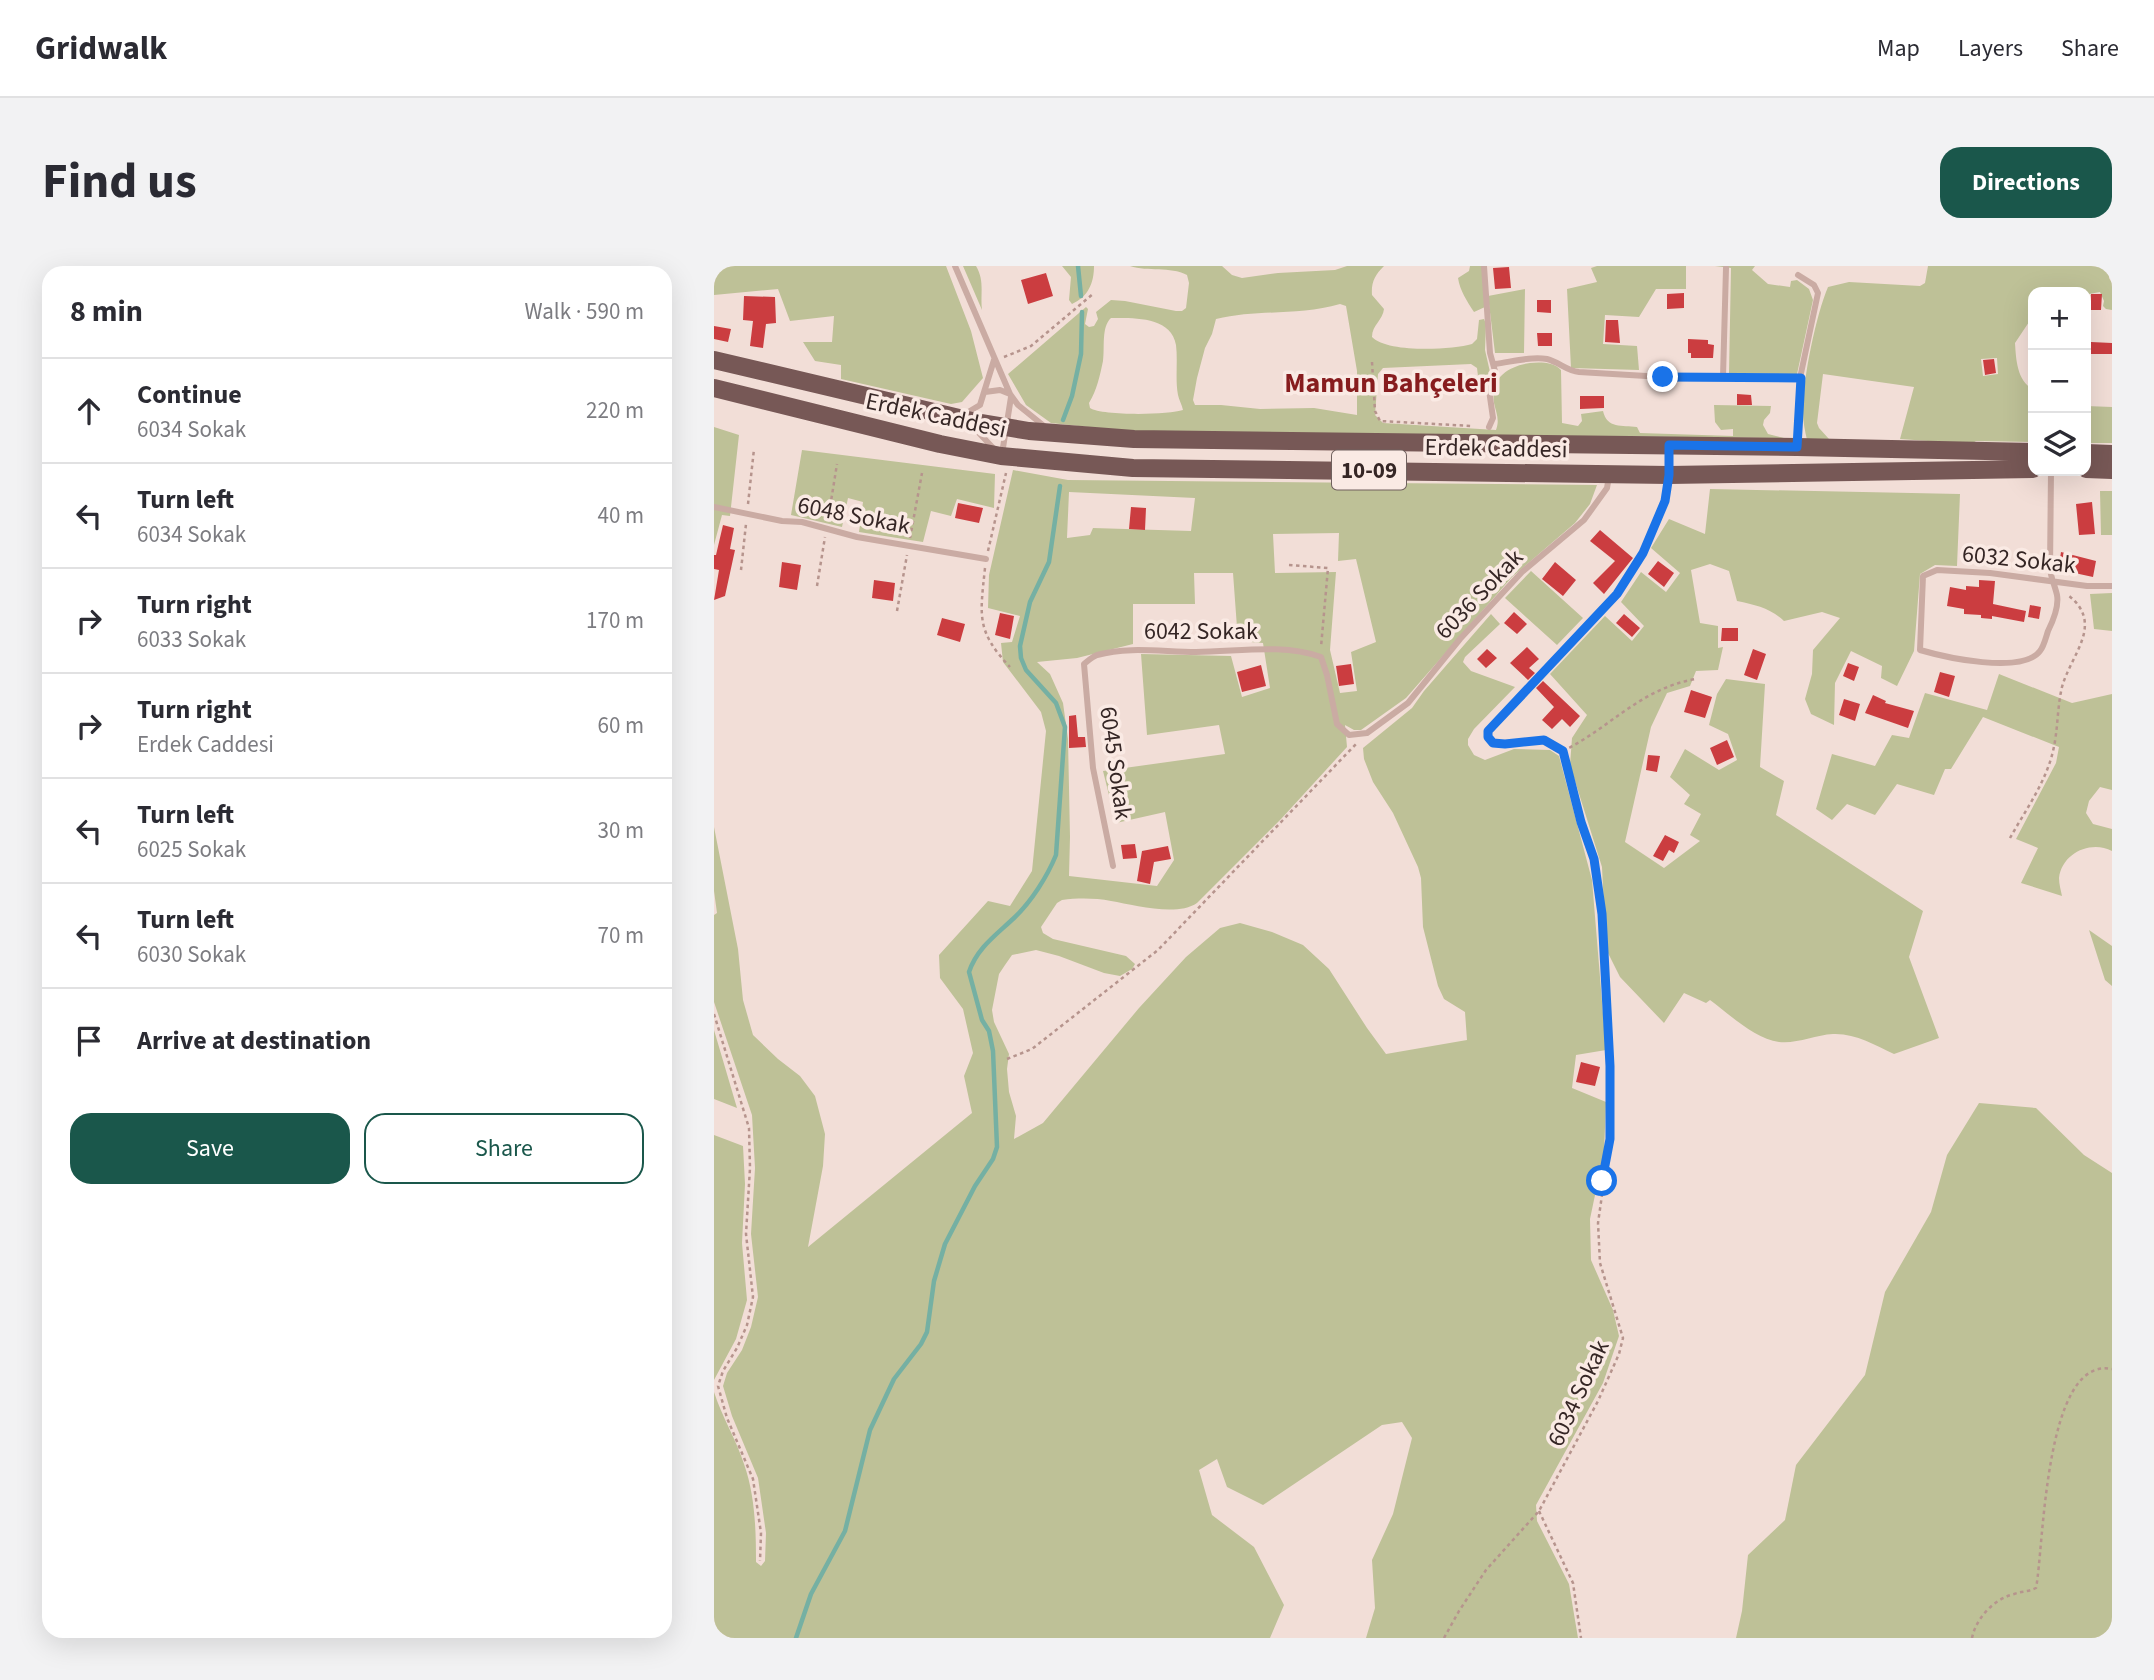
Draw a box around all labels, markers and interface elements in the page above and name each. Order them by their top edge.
text: Gridwalk [35,25,167,72]
text: Map [1877,31,1920,66]
text: Layers [1958,31,2023,66]
text: Share [2061,31,2119,66]
text: Find us [42,147,197,217]
button: Directions [1940,147,2112,218]
map controls [2028,287,2091,476]
button: + [2028,287,2091,350]
text: 8 min [70,290,143,333]
text: Walk · 590 m [525,295,644,328]
button: − [2028,350,2091,413]
route end [1647,361,1678,392]
district label: Mamun Bahçeleri [1284,363,1498,403]
text: Continue [137,376,242,413]
street label: Erdek Caddesi [862,384,1009,447]
icon: ahead [70,392,108,430]
text: 220 m [586,394,644,427]
text: 6034 Sokak [137,413,246,446]
button: layers [2028,413,2091,476]
street label: Erdek Caddesi [1424,430,1568,467]
road number: 10-09 [1332,450,1406,490]
text: Turn left [137,481,234,518]
street label: 6048 Sokak [795,487,913,544]
icon: left [70,497,108,535]
text: 40 m [597,499,644,532]
text: 6034 Sokak [137,518,246,551]
street label: 6032 Sokak [1960,536,2078,583]
street label: 6036 Sokak [1427,541,1532,647]
text: Turn right [137,586,252,623]
icon: right [70,602,108,640]
text: 170 m [586,604,644,637]
street label: 6042 Sokak [1144,614,1258,649]
text: 6033 Sokak [137,623,246,656]
text: Turn right [137,691,252,728]
street label: 6045 Sokak [1090,704,1141,822]
icon: right [70,707,108,745]
text: 60 m [597,709,644,742]
text: Erdek Caddesi [137,728,274,761]
text: Turn left [137,796,234,833]
icon: left [70,812,108,850]
text: 30 m [597,814,644,847]
text: 6025 Sokak [137,833,246,866]
text: Turn left [137,901,234,938]
icon: left [70,917,108,955]
text: 70 m [597,919,644,952]
text: 6030 Sokak [137,938,246,971]
icon: arrive [70,1022,108,1060]
text: Arrive at destination [137,1022,371,1059]
button: Save [70,1113,350,1184]
button: Share [364,1113,644,1184]
route start [1586,1165,1617,1196]
street label: 6034 Sokak [1539,1334,1618,1452]

